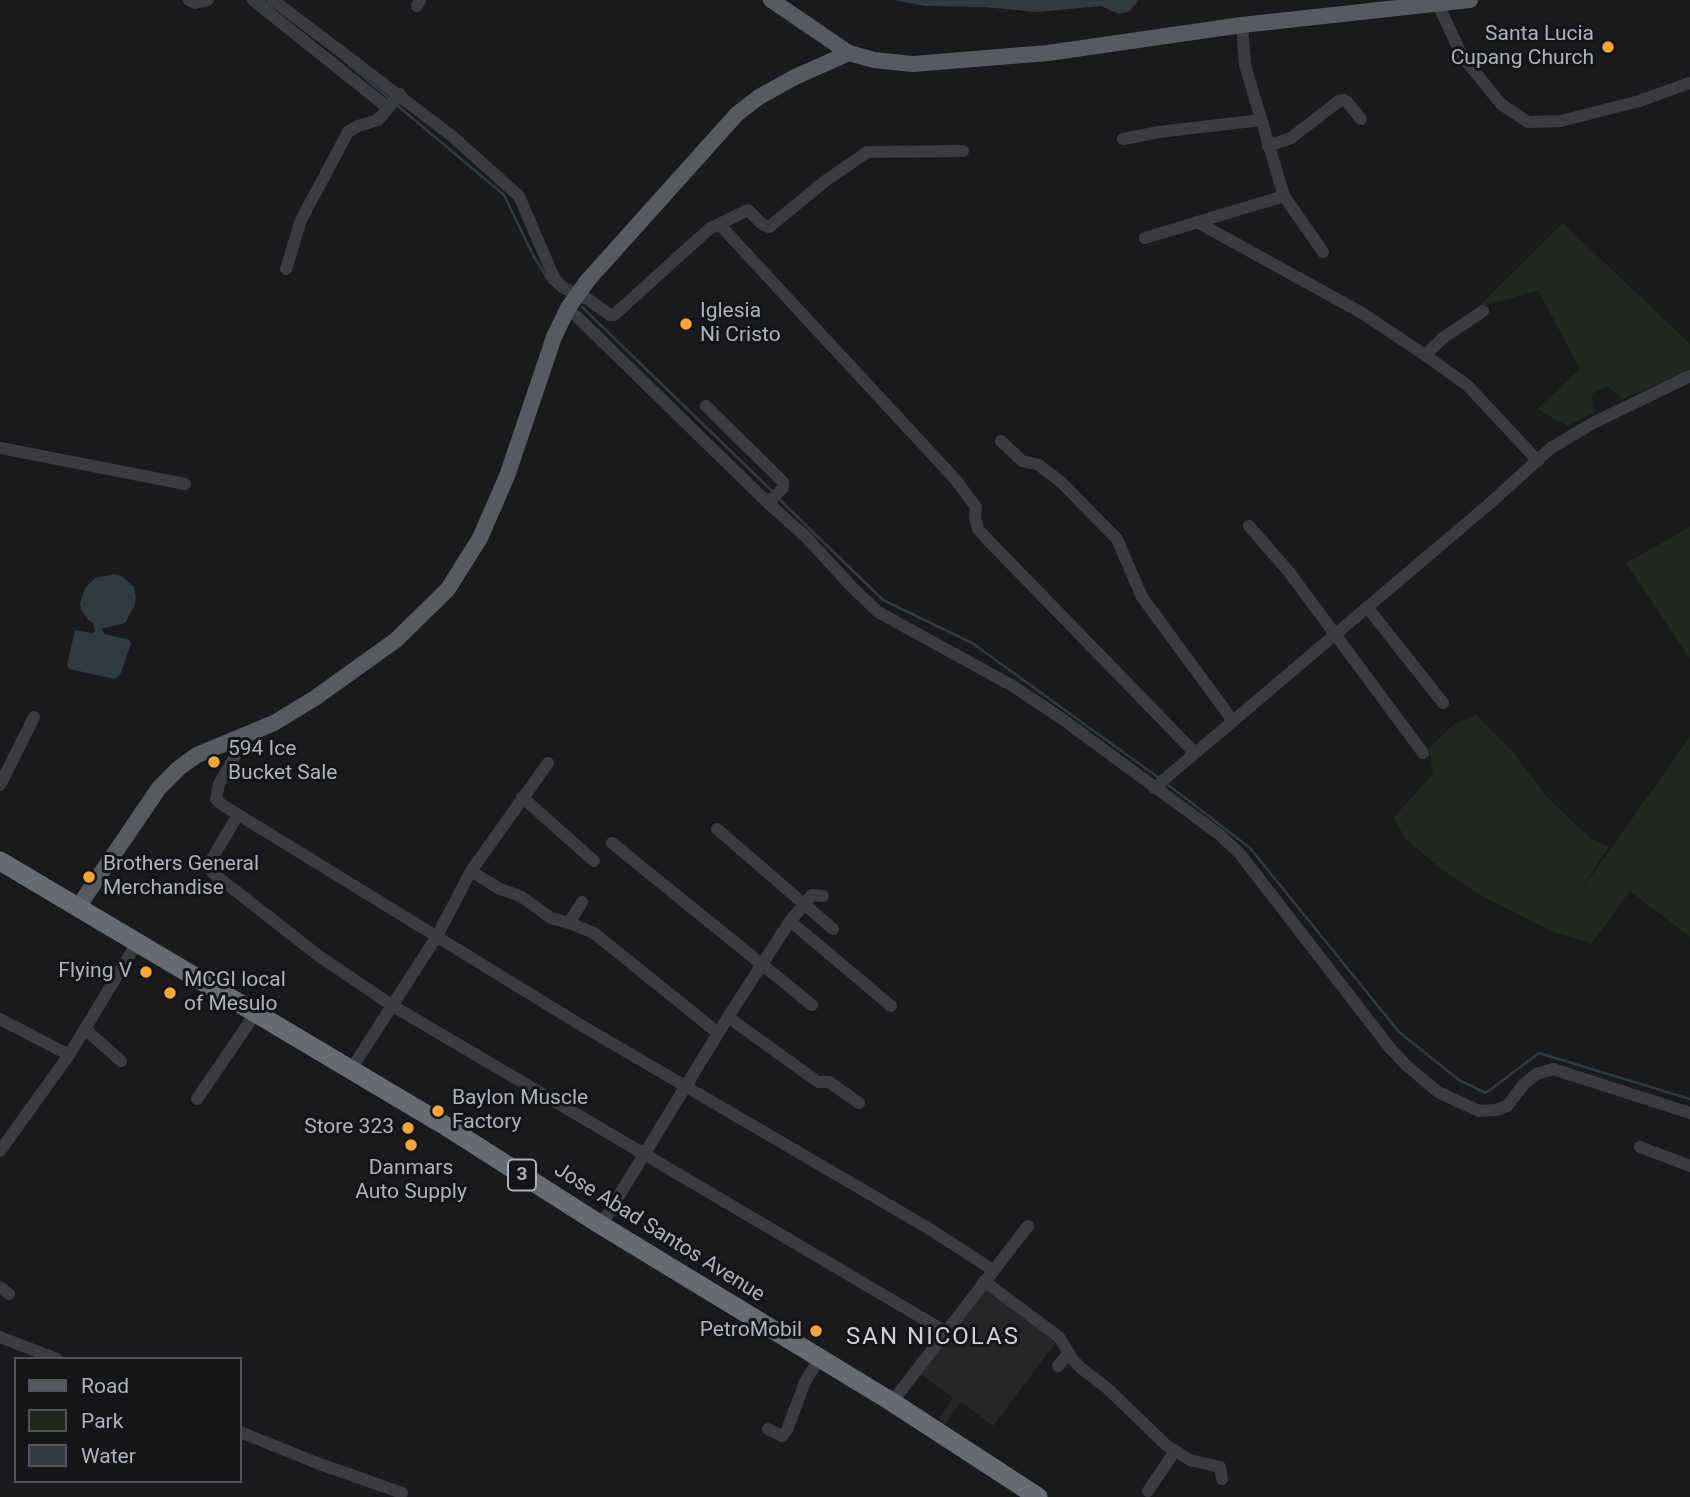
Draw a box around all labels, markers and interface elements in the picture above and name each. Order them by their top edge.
place label: Santa Lucia Cupang Church [1451,22,1594,72]
marker: Santa Lucia Cupang Church [1600,39,1616,55]
place label: Iglesia Ni Cristo [700,299,781,349]
marker: Iglesia Ni Cristo [678,316,694,332]
place label: 594 Ice Bucket Sale [228,737,337,787]
marker: 594 Ice Bucket Sale [206,754,222,770]
place label: Brothers General Merchandise [103,852,259,902]
marker: Brothers General Merchandise [81,869,97,885]
place label: Flying V [58,959,132,985]
marker: Flying V [138,964,154,980]
place label: MCGI local of Mesulo [184,968,286,1018]
marker: MCGI local of Mesulo [162,985,178,1001]
place label: Baylon Muscle Factory [452,1086,588,1136]
marker: Baylon Muscle Factory [430,1103,446,1119]
place label: Store 323 [304,1115,394,1141]
marker: Store 323 [400,1120,416,1136]
marker: Danmars Auto Supply [403,1137,419,1153]
place label: Danmars Auto Supply [355,1156,467,1206]
street label: Jose Abad Santos Avenue [549,1158,769,1308]
road number: 3 [508,1160,536,1190]
place label: PetroMobil [700,1318,802,1344]
marker: PetroMobil [808,1323,824,1339]
district label: SAN NICOLAS [847,1324,1019,1352]
legend [14,1357,242,1483]
text: Road [81,1374,129,1398]
text: Park [81,1409,123,1433]
text: Water [81,1444,136,1468]

